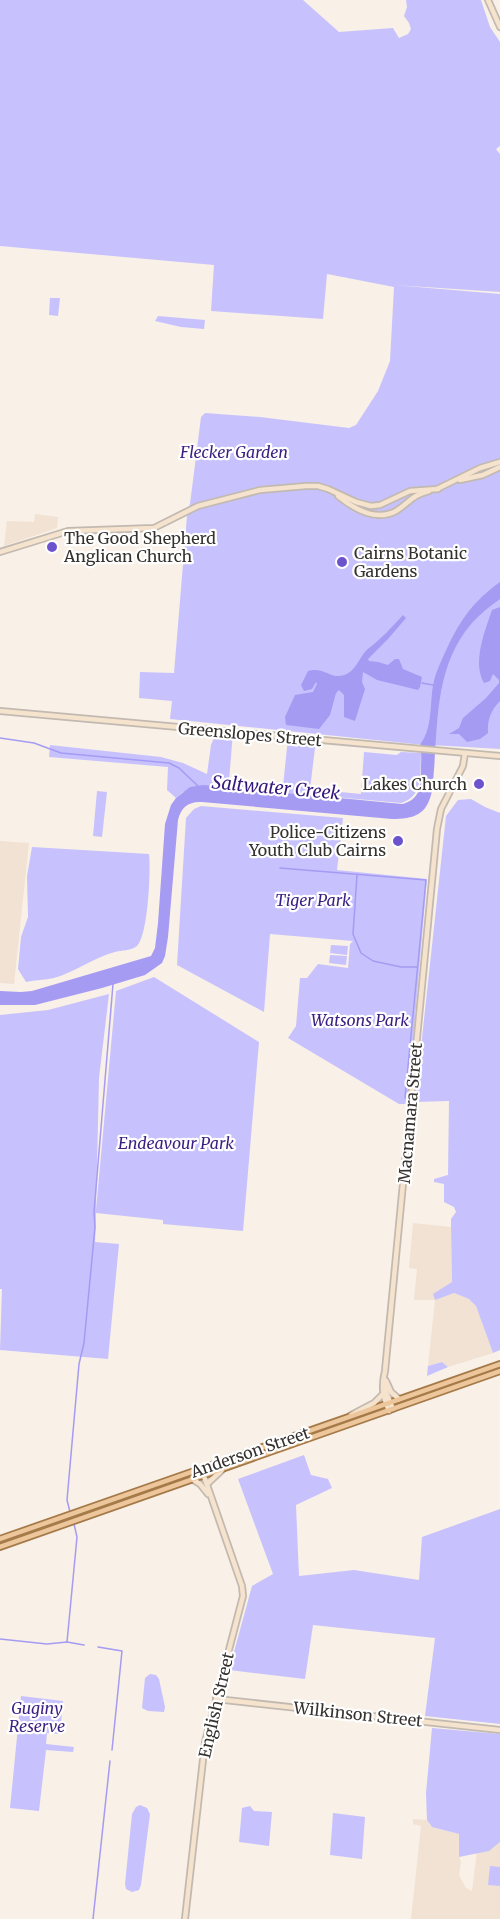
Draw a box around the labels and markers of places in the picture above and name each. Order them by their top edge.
place label: The Good Shepherd Anglican Church [63,528,216,566]
marker: The Good Shepherd Anglican Church [45,540,59,554]
place label: Cairns Botanic Gardens [354,543,467,581]
marker: Cairns Botanic Gardens [335,555,349,569]
place label: Lakes Church [362,774,467,794]
marker: Lakes Church [472,777,486,791]
place label: Police-Citizens Youth Club Cairns [248,822,386,860]
marker: Police-Citizens Youth Club Cairns [391,834,405,848]

